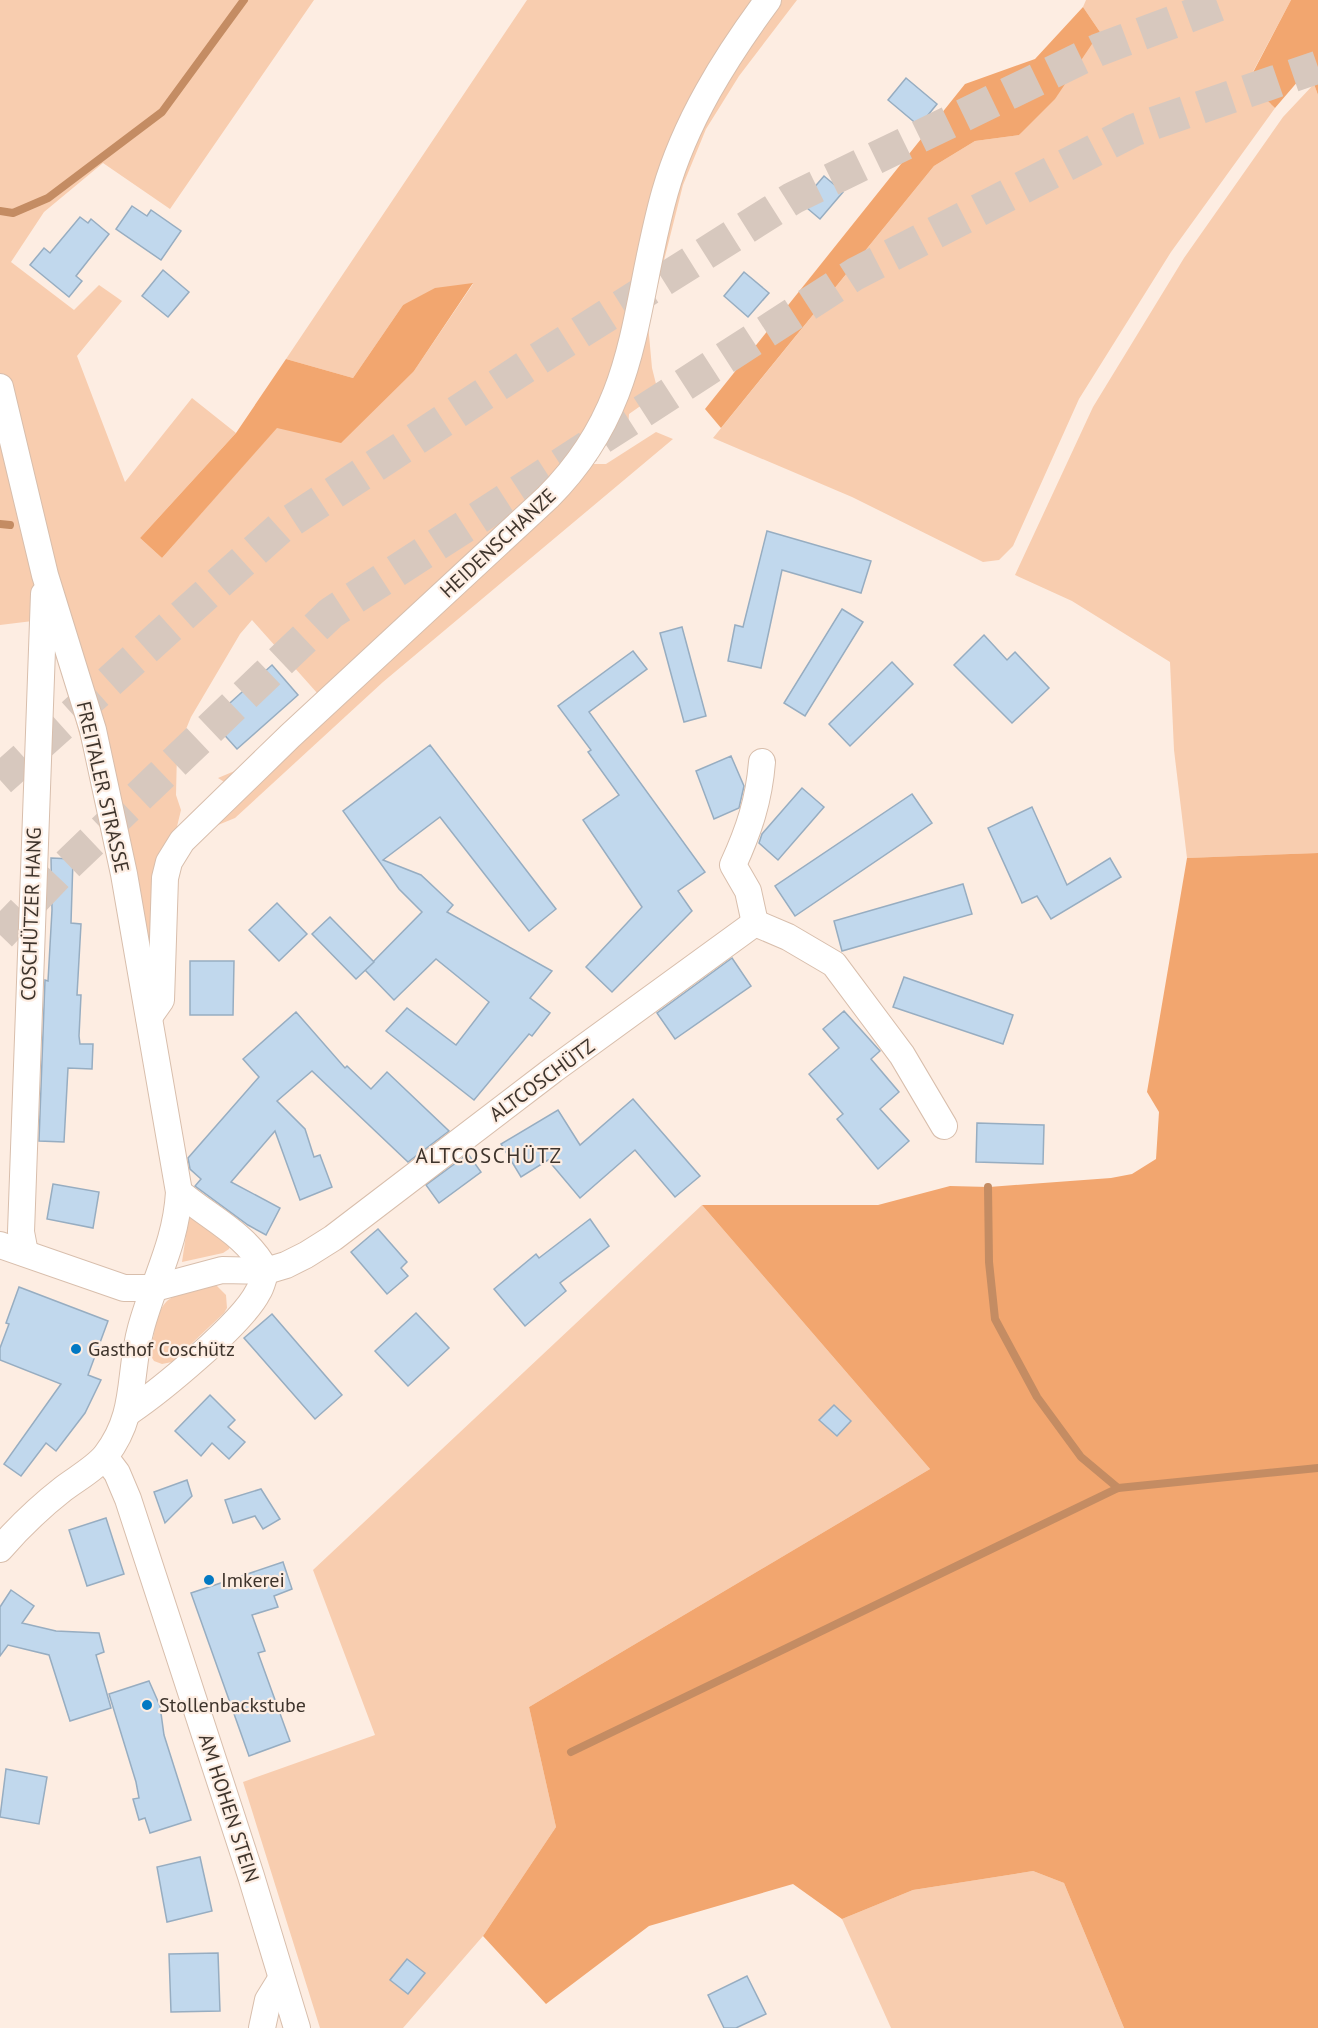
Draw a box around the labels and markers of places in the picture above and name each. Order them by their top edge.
place label: Gasthof Coschütz [88,1336,235,1362]
marker: Gasthof Coschütz [69,1342,83,1356]
place label: Imkerei [221,1567,285,1593]
marker: Imkerei [202,1573,216,1587]
place label: Stollenbackstube [159,1692,306,1718]
marker: Stollenbackstube [140,1698,154,1712]

